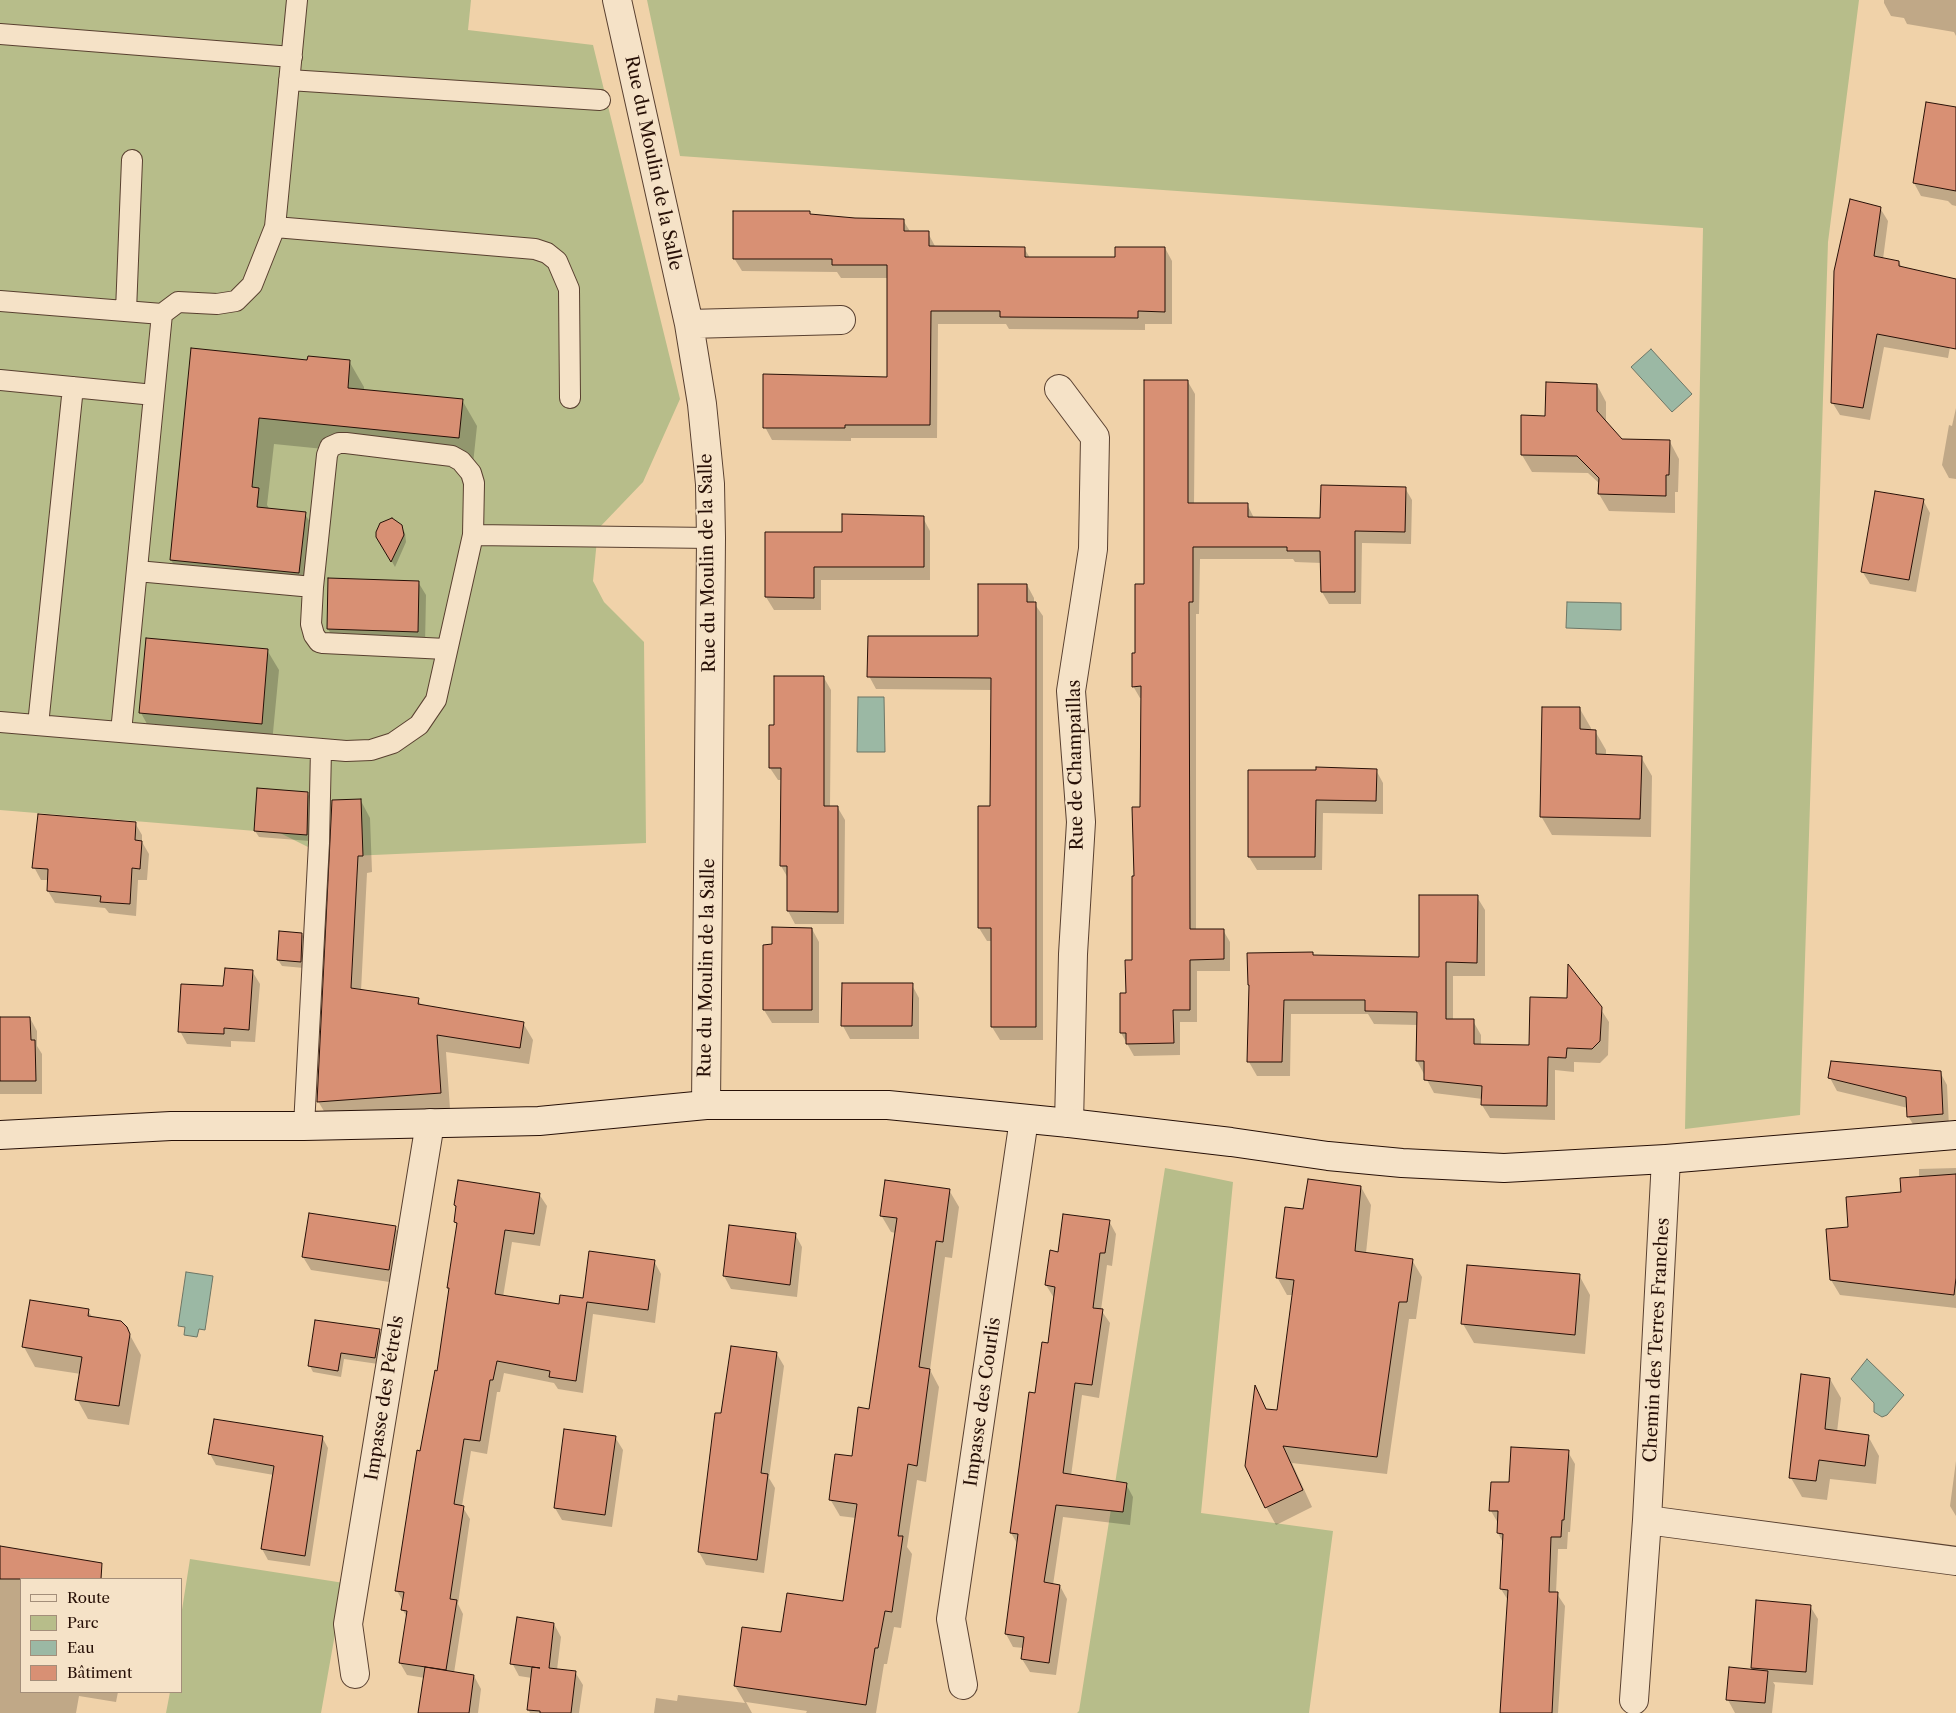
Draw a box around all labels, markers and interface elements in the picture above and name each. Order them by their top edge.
street label: Rue du Moulin de la Salle [620,54,686,272]
street label: Rue du Moulin de la Salle [695,453,721,673]
street label: Rue de Champaillas [1064,680,1088,850]
street label: Rue du Moulin de la Salle [694,858,720,1078]
street label: Chemin des Terres Franches [1640,1217,1674,1463]
street label: Impasse des Pétrels [361,1314,409,1482]
street label: Impasse des Courlis [960,1316,1006,1488]
legend [20,1578,182,1693]
text: Route [67,1588,110,1607]
text: Parc [67,1613,99,1632]
text: Eau [67,1638,95,1657]
text: Bâtiment [67,1663,132,1682]

